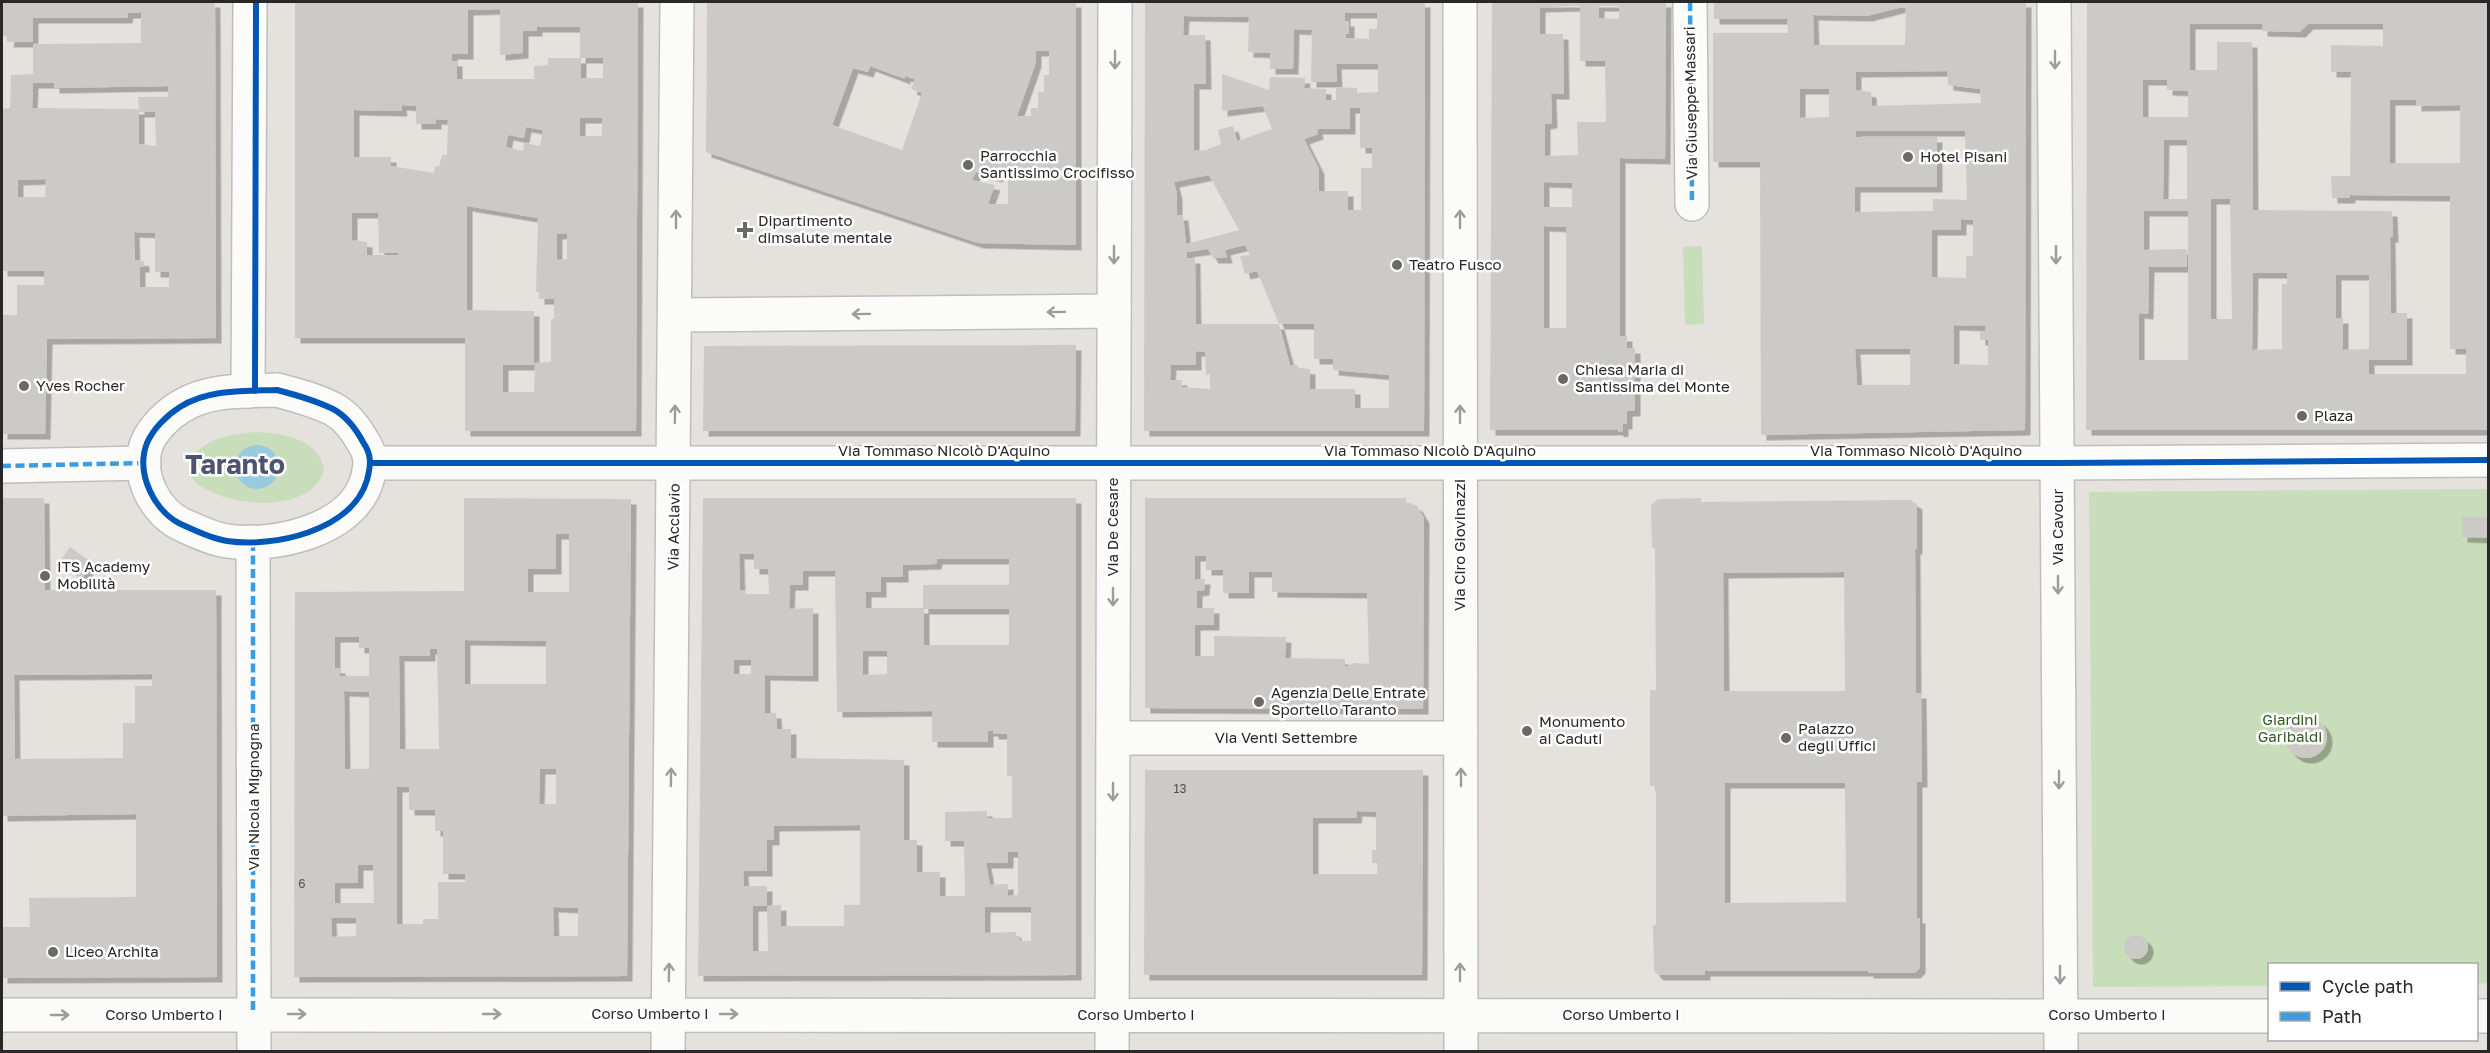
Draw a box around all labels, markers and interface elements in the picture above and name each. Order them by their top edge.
street label: Via Giuseppe Massari [1680,26,1700,180]
one-way arrow [1109,49,1121,69]
one-way arrow [2049,49,2061,69]
place label: Parrocchia Santissimo Crocifisso [980,146,1135,181]
place label: Hotel Pisani [1920,147,2007,165]
marker: Hotel Pisani [1901,150,1915,164]
marker: Parrocchia Santissimo Crocifisso [961,158,975,172]
one-way arrow [670,210,682,230]
one-way arrow [1454,210,1466,230]
place label: Dipartimento dimsalute mentale [758,211,892,246]
marker: Dipartimento dimsalute mentale [736,221,754,239]
one-way arrow [1108,244,1120,264]
one-way arrow [2050,244,2062,264]
place label: Teatro Fusco [1409,255,1502,273]
marker: Teatro Fusco [1390,258,1404,272]
one-way arrow [1046,306,1066,317]
one-way arrow [851,308,871,319]
place label: Chiesa Maria di Santissima del Monte [1575,360,1730,395]
marker: Chiesa Maria di Santissima del Monte [1556,372,1570,386]
place label: Yves Rocher [36,376,125,394]
marker: Yves Rocher [17,379,31,393]
one-way arrow [669,405,681,425]
one-way arrow [1454,405,1466,425]
place label: Plaza [2314,406,2353,424]
marker: Plaza [2295,409,2309,423]
street label: Via Tommaso Nicolò D'Aquino [838,441,1050,459]
street label: Via Tommaso Nicolò D'Aquino [1324,441,1536,459]
street label: Via Tommaso Nicolò D'Aquino [1810,441,2022,459]
district label: Taranto [185,448,285,480]
street label: Via De Cesare [1103,477,1121,576]
street label: Via Ciro Giovinazzi [1450,479,1468,611]
street label: Via Acclavio [663,483,683,571]
street label: Via Cavour [2048,489,2066,565]
place label: ITS Academy Mobilità [57,557,151,592]
marker: ITS Academy Mobilità [38,569,52,583]
one-way arrow [2052,574,2064,594]
one-way arrow [1107,586,1119,606]
place label: Agenzia Delle Entrate Sportello Taranto [1271,683,1426,718]
marker: Agenzia Delle Entrate Sportello Taranto [1252,695,1266,709]
park label: Giardini Garibaldi [2258,710,2322,745]
place label: Monumento ai Caduti [1539,712,1625,747]
place label: Palazzo degli Uffici [1798,719,1876,754]
street label: Via Nicola Mignogna [244,723,262,871]
marker: Monumento ai Caduti [1520,724,1534,738]
street label: Via Venti Settembre [1215,728,1358,746]
marker: Palazzo degli Uffici [1779,731,1793,745]
one-way arrow [665,768,677,788]
one-way arrow [1455,768,1467,788]
one-way arrow [2053,769,2065,789]
one-way arrow [1107,781,1119,801]
house number: 13 [1174,781,1186,796]
house number: 6 [298,876,306,891]
place label: Liceo Archita [65,942,159,960]
marker: Liceo Archita [46,945,60,959]
one-way arrow [663,963,675,983]
one-way arrow [1454,963,1466,983]
legend [2268,963,2478,1041]
one-way arrow [2054,964,2066,984]
text: Cycle path [2322,975,2414,997]
street label: Corso Umberto I [591,1004,709,1022]
street label: Corso Umberto I [105,1005,223,1023]
street label: Corso Umberto I [1077,1005,1195,1023]
street label: Corso Umberto I [1562,1005,1680,1023]
street label: Corso Umberto I [2048,1005,2166,1023]
text: Path [2322,1005,2362,1027]
one-way arrow [286,1008,306,1020]
one-way arrow [481,1008,501,1020]
one-way arrow [718,1008,738,1020]
one-way arrow [49,1009,69,1021]

